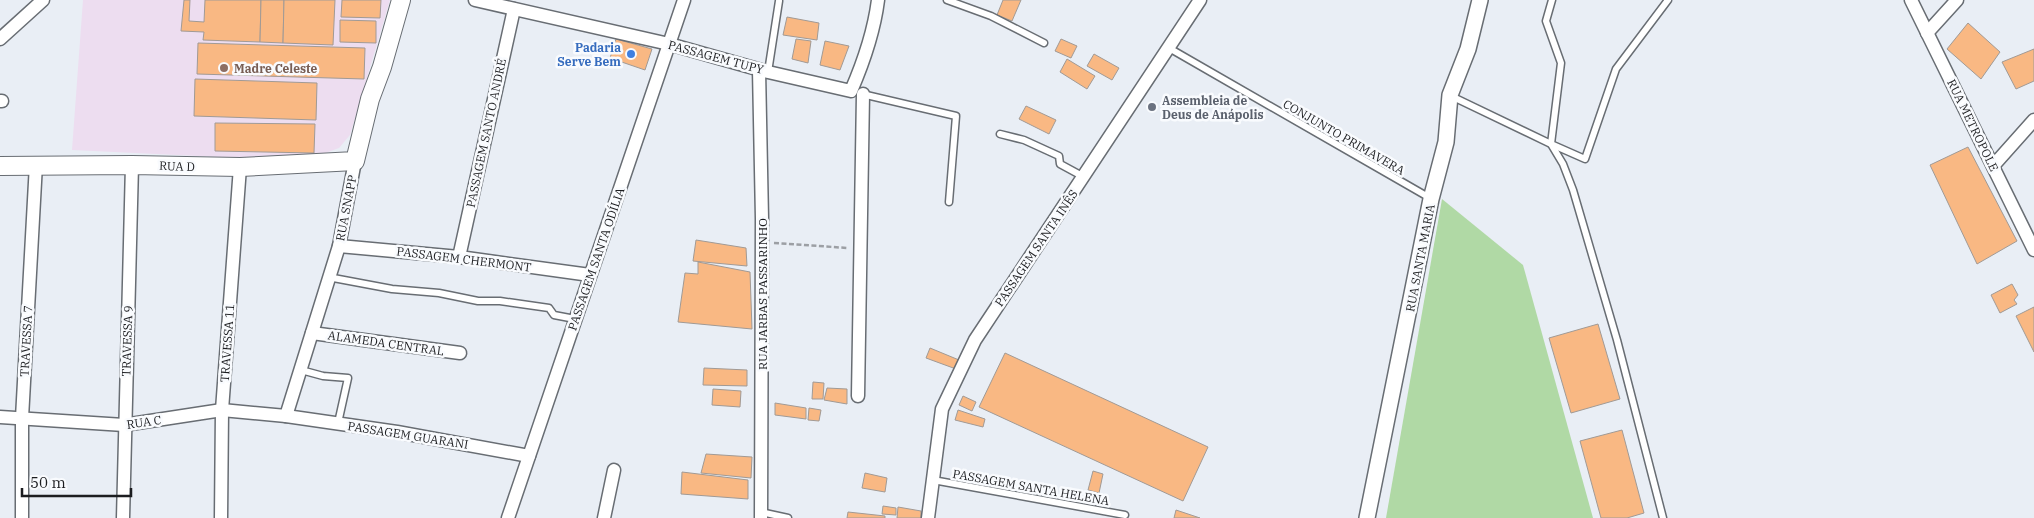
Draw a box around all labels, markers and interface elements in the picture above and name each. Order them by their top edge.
street label: PASSAGEM TUPY [667,37,766,77]
place label: Padaria Serve Bem [557,40,621,69]
marker: Padaria Serve Bem [625,48,637,60]
street label: PASSAGEM SANTO ANDRÉ [463,57,509,209]
place label: Madre Celeste [234,61,318,76]
marker: Madre Celeste [218,62,230,74]
street label: RUA METROPOLE [1944,76,2002,174]
place label: Assembleia de Deus de Anápolis [1162,93,1264,122]
street label: CONJUNTO PRIMAVERA [1280,96,1408,178]
marker: Assembleia de Deus de Anápolis [1146,101,1158,113]
street label: RUA D [159,158,195,174]
street label: RUA SNAPP [332,174,360,242]
street label: PASSAGEM SANTA ODÍLIA [564,185,628,332]
street label: PASSAGEM SANTA INÊS [991,187,1081,309]
street label: RUA SANTA MARIA [1402,202,1438,313]
street label: RUA JARBAS PASSARINHO [755,218,770,370]
street label: PASSAGEM CHERMONT [396,243,533,275]
street label: TRAVESSA 11 [217,303,237,383]
street label: TRAVESSA 7 [17,305,35,377]
street label: TRAVESSA 9 [118,305,136,377]
street label: ALAMEDA CENTRAL [327,327,445,359]
street label: RUA C [126,412,163,432]
street label: PASSAGEM GUARANI [347,418,469,452]
scale bar [22,466,131,498]
street label: PASSAGEM SANTA HELENA [952,466,1111,508]
text: 50 m [30,473,66,492]

